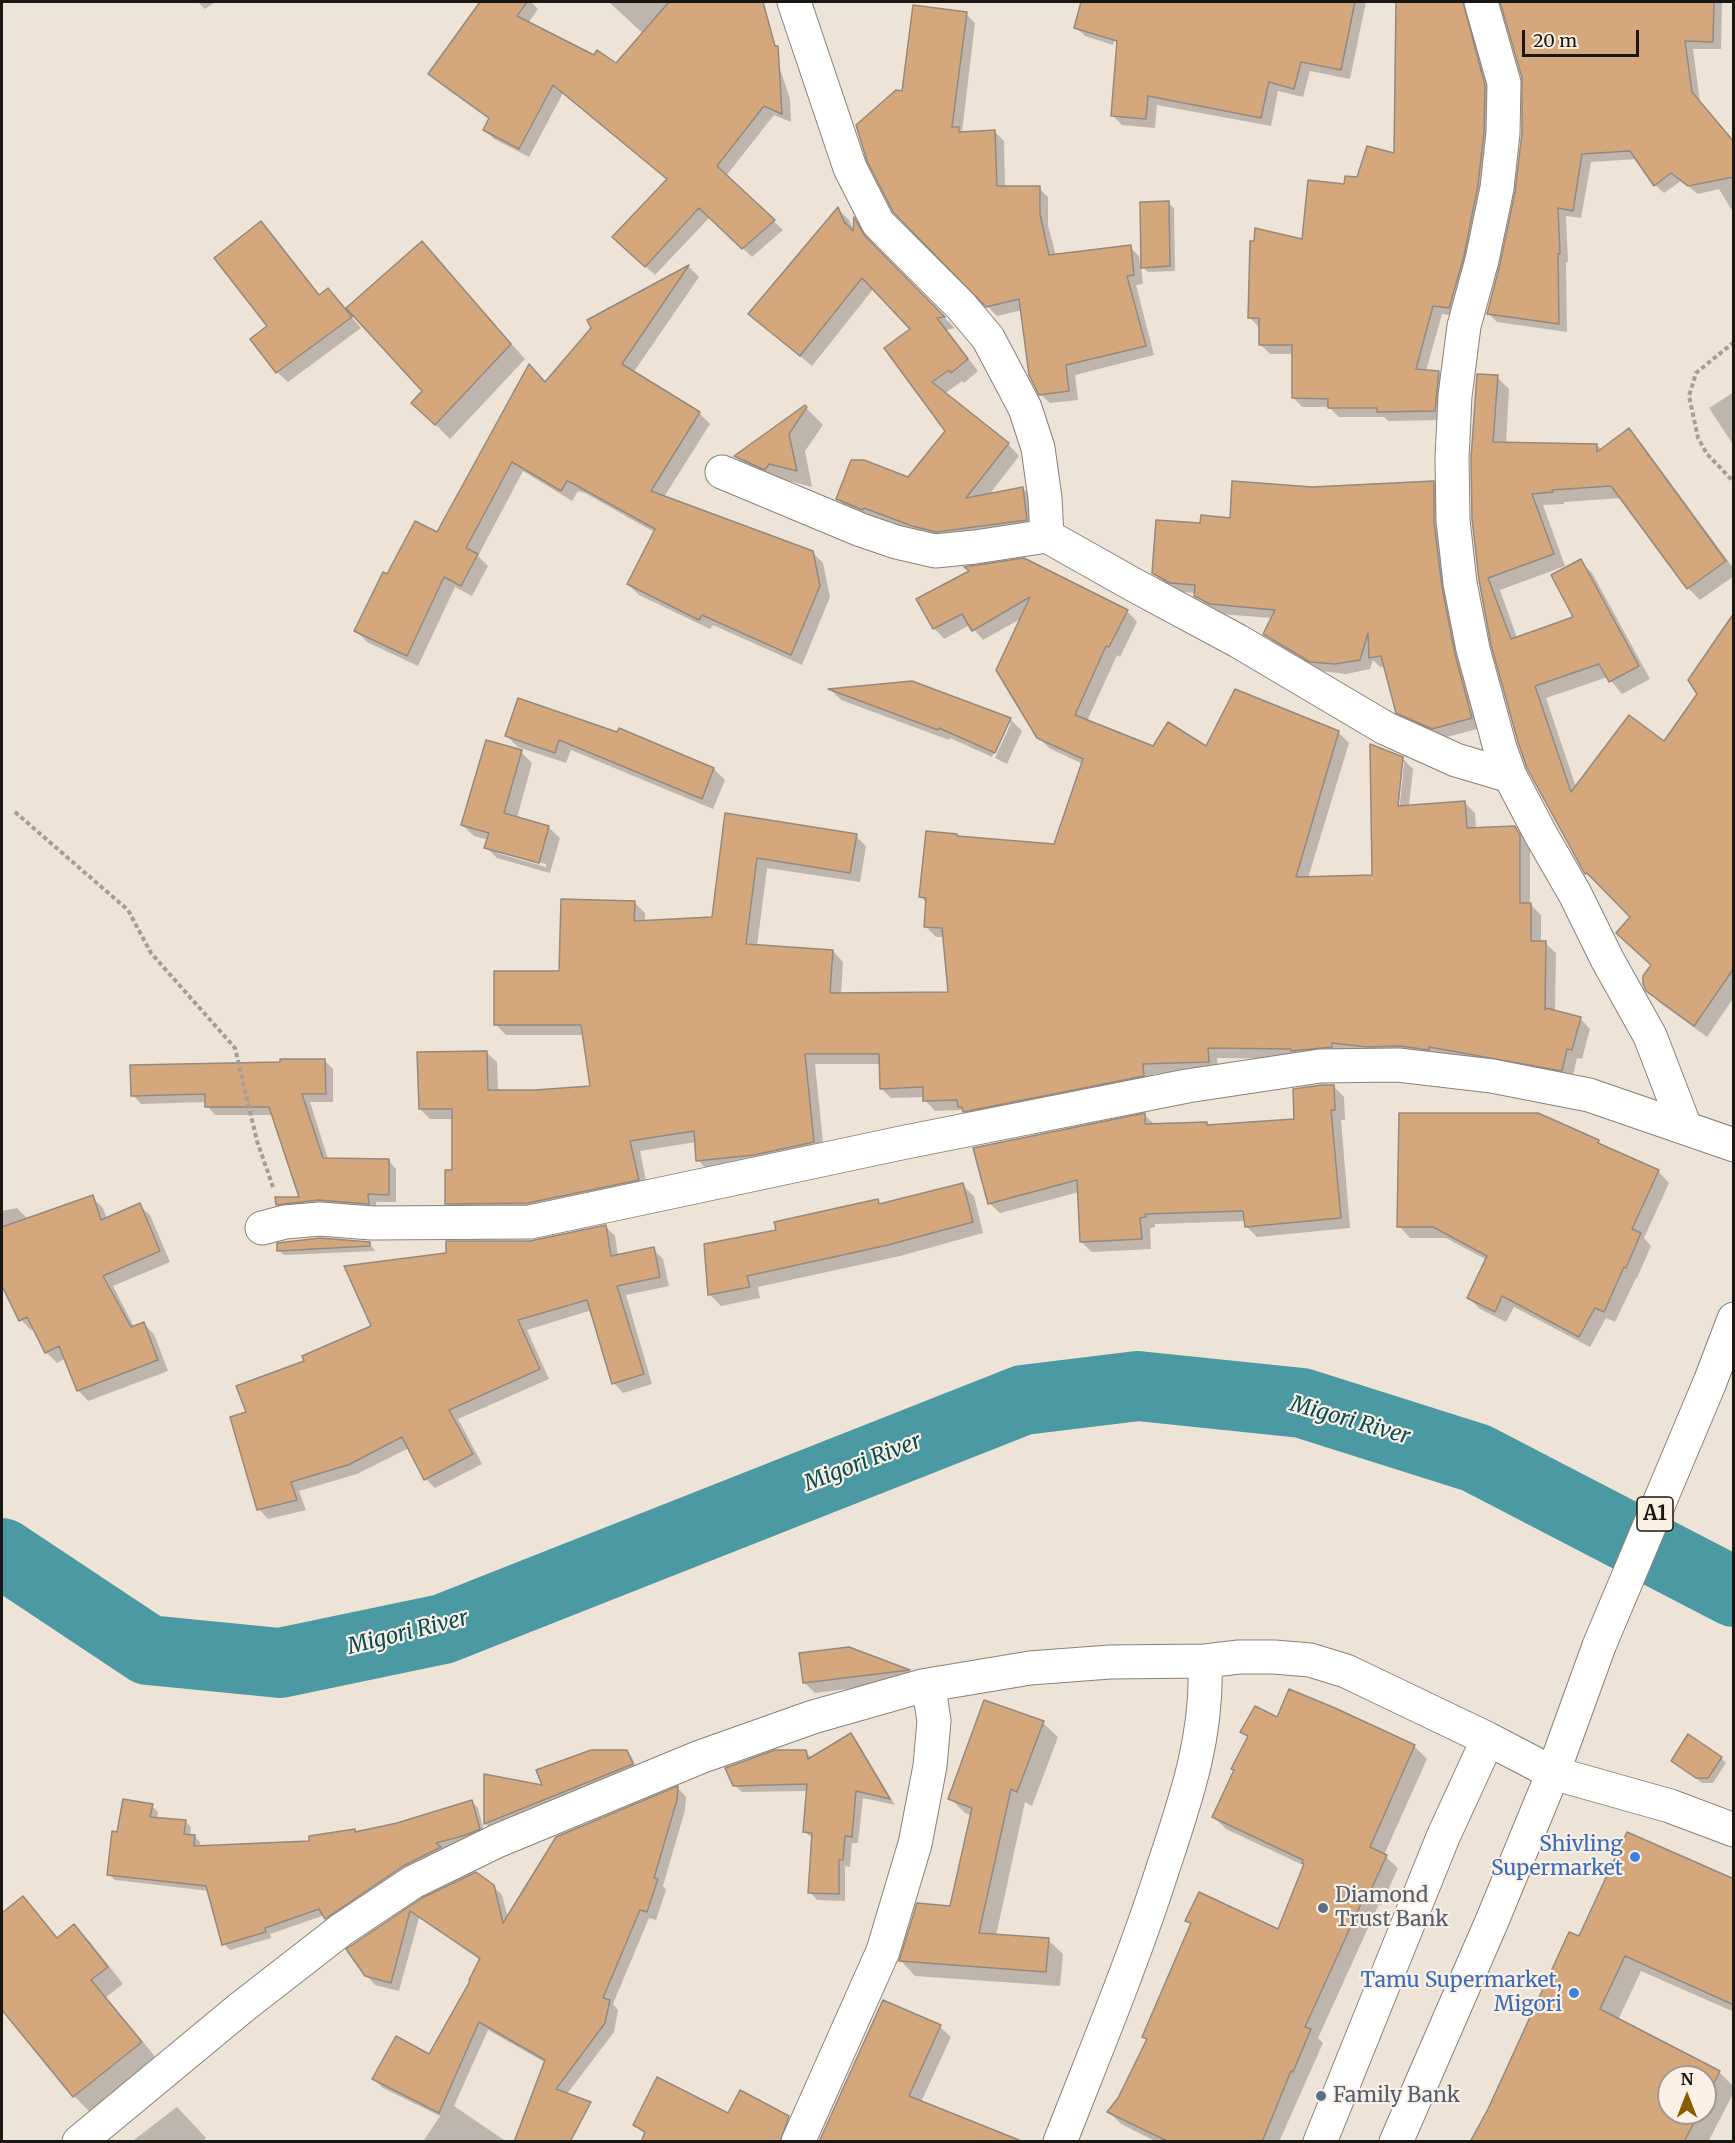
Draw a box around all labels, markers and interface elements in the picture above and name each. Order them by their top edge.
scale bar [1525,18,1642,56]
text: 20 m [1533,29,1577,52]
water label: Migori River [1287,1391,1413,1451]
water label: Migori River [801,1429,925,1497]
road number: A1 [1637,1497,1673,1531]
water label: Migori River [345,1605,471,1661]
place label: Shivling Supermarket [1491,1832,1623,1882]
marker: Shivling Supermarket [1628,1850,1642,1864]
place label: Diamond Trust Bank [1335,1883,1449,1933]
marker: Diamond Trust Bank [1316,1901,1330,1915]
place label: Tamu Supermarket, Migori [1361,1968,1562,2018]
marker: Tamu Supermarket, Migori [1567,1986,1581,2000]
north arrow [1657,2065,1717,2125]
text: N [1681,2069,1693,2089]
place label: Family Bank [1333,2083,1460,2109]
marker: Family Bank [1314,2089,1328,2103]

